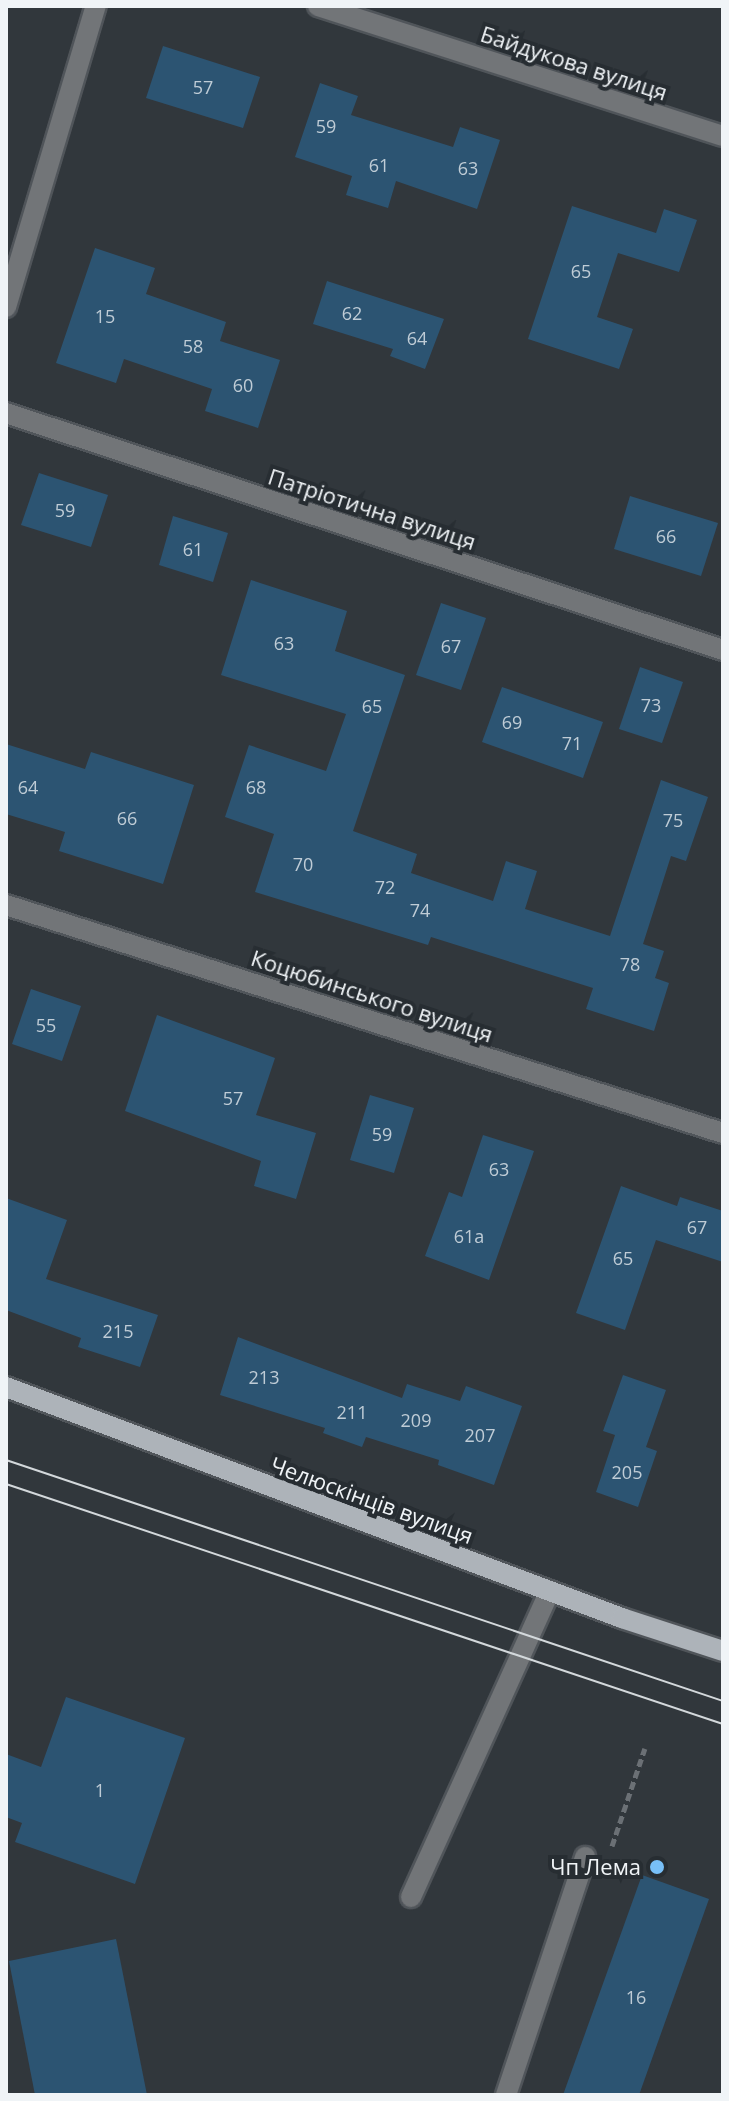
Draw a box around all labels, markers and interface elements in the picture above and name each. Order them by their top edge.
street label: Байдукова вулиця [477,20,671,106]
house number: 57 [193,76,213,98]
house number: 59 [316,115,336,137]
house number: 61 [369,154,389,176]
house number: 63 [458,157,478,179]
house number: 65 [571,260,591,282]
house number: 62 [342,302,362,324]
house number: 15 [95,305,115,327]
house number: 64 [407,327,427,349]
house number: 58 [183,335,203,357]
house number: 60 [233,374,253,396]
street label: Патріотична вулиця [265,463,479,555]
house number: 59 [55,499,75,521]
house number: 66 [656,525,676,547]
house number: 61 [183,538,203,560]
house number: 63 [274,632,294,654]
house number: 67 [441,635,461,657]
house number: 73 [641,694,661,716]
house number: 65 [362,695,382,717]
house number: 69 [502,711,522,733]
house number: 71 [562,732,582,754]
house number: 64 [18,776,38,798]
house number: 68 [246,776,266,798]
house number: 66 [117,807,137,829]
house number: 75 [663,809,683,831]
house number: 70 [293,853,313,875]
house number: 72 [375,876,395,898]
house number: 74 [410,899,430,921]
street label: Коцюбинського вулиця [248,944,496,1048]
house number: 78 [620,953,640,975]
house number: 55 [36,1014,56,1036]
house number: 57 [223,1087,243,1109]
house number: 59 [372,1123,392,1145]
house number: 63 [489,1158,509,1180]
house number: 67 [687,1216,707,1238]
house number: 61а [454,1225,484,1247]
house number: 65 [613,1247,633,1269]
house number: 215 [103,1320,133,1342]
house number: 213 [249,1366,279,1388]
house number: 211 [337,1401,367,1423]
house number: 209 [401,1409,431,1431]
house number: 207 [465,1424,495,1446]
street label: Челюскінців вулиця [267,1451,477,1549]
house number: 205 [612,1461,642,1483]
house number: 1 [95,1779,105,1801]
place label: Чп Лема [550,1854,641,1880]
marker: Чп Лема [648,1858,666,1876]
house number: 16 [626,1986,646,2008]

